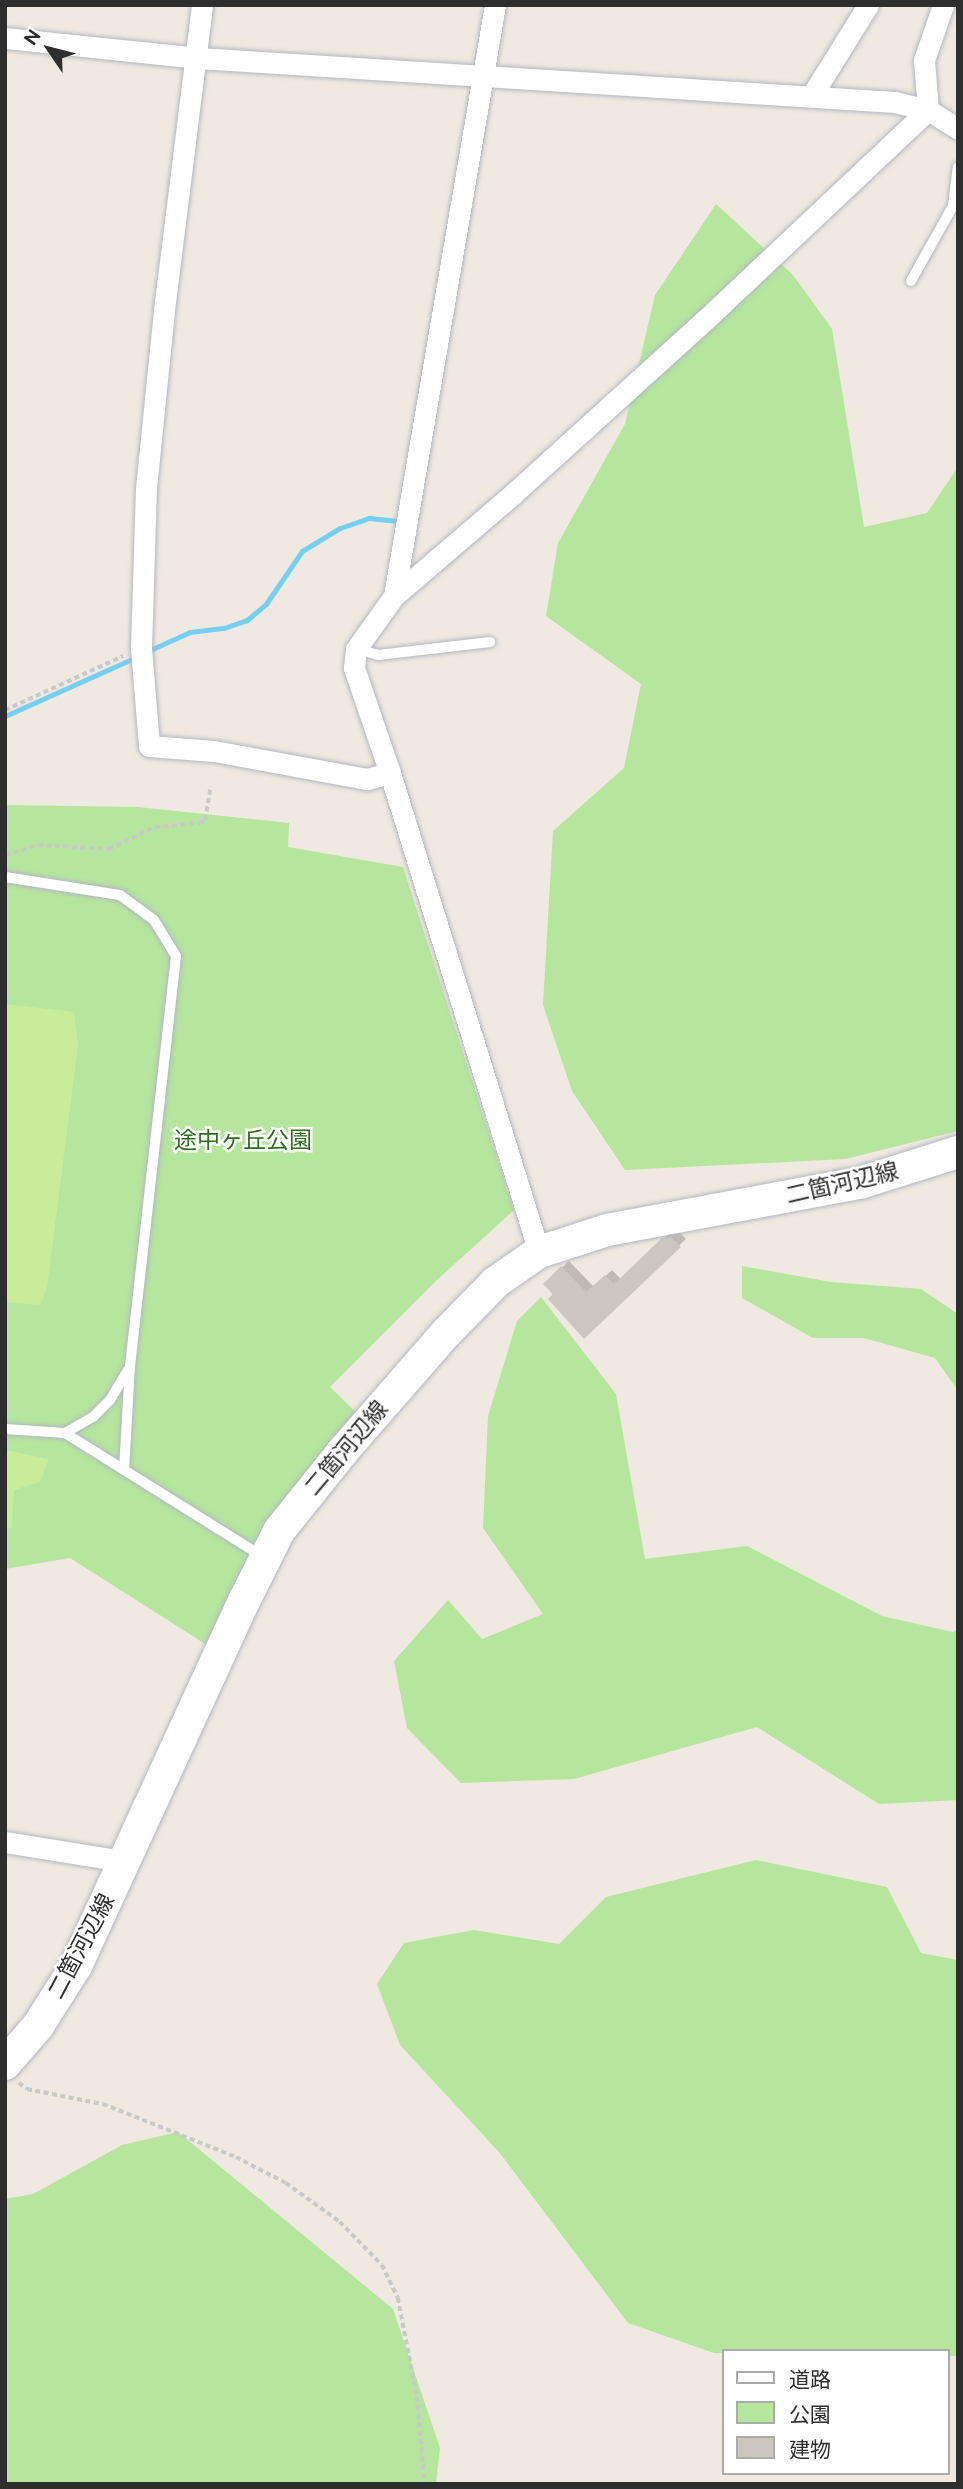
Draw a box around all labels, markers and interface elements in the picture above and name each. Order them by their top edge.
north arrow [14,14,84,84]
text: N [19,25,45,49]
park label: 途中ヶ丘公園 [174,1126,312,1154]
street label: 二箇河辺線 [783,1157,901,1209]
street label: 二箇河辺線 [298,1395,394,1501]
street label: 二箇河辺線 [42,1889,120,2003]
legend [722,2349,949,2475]
text: 道路 [789,2367,831,2391]
text: 公園 [789,2402,831,2426]
text: 建物 [789,2437,831,2461]

